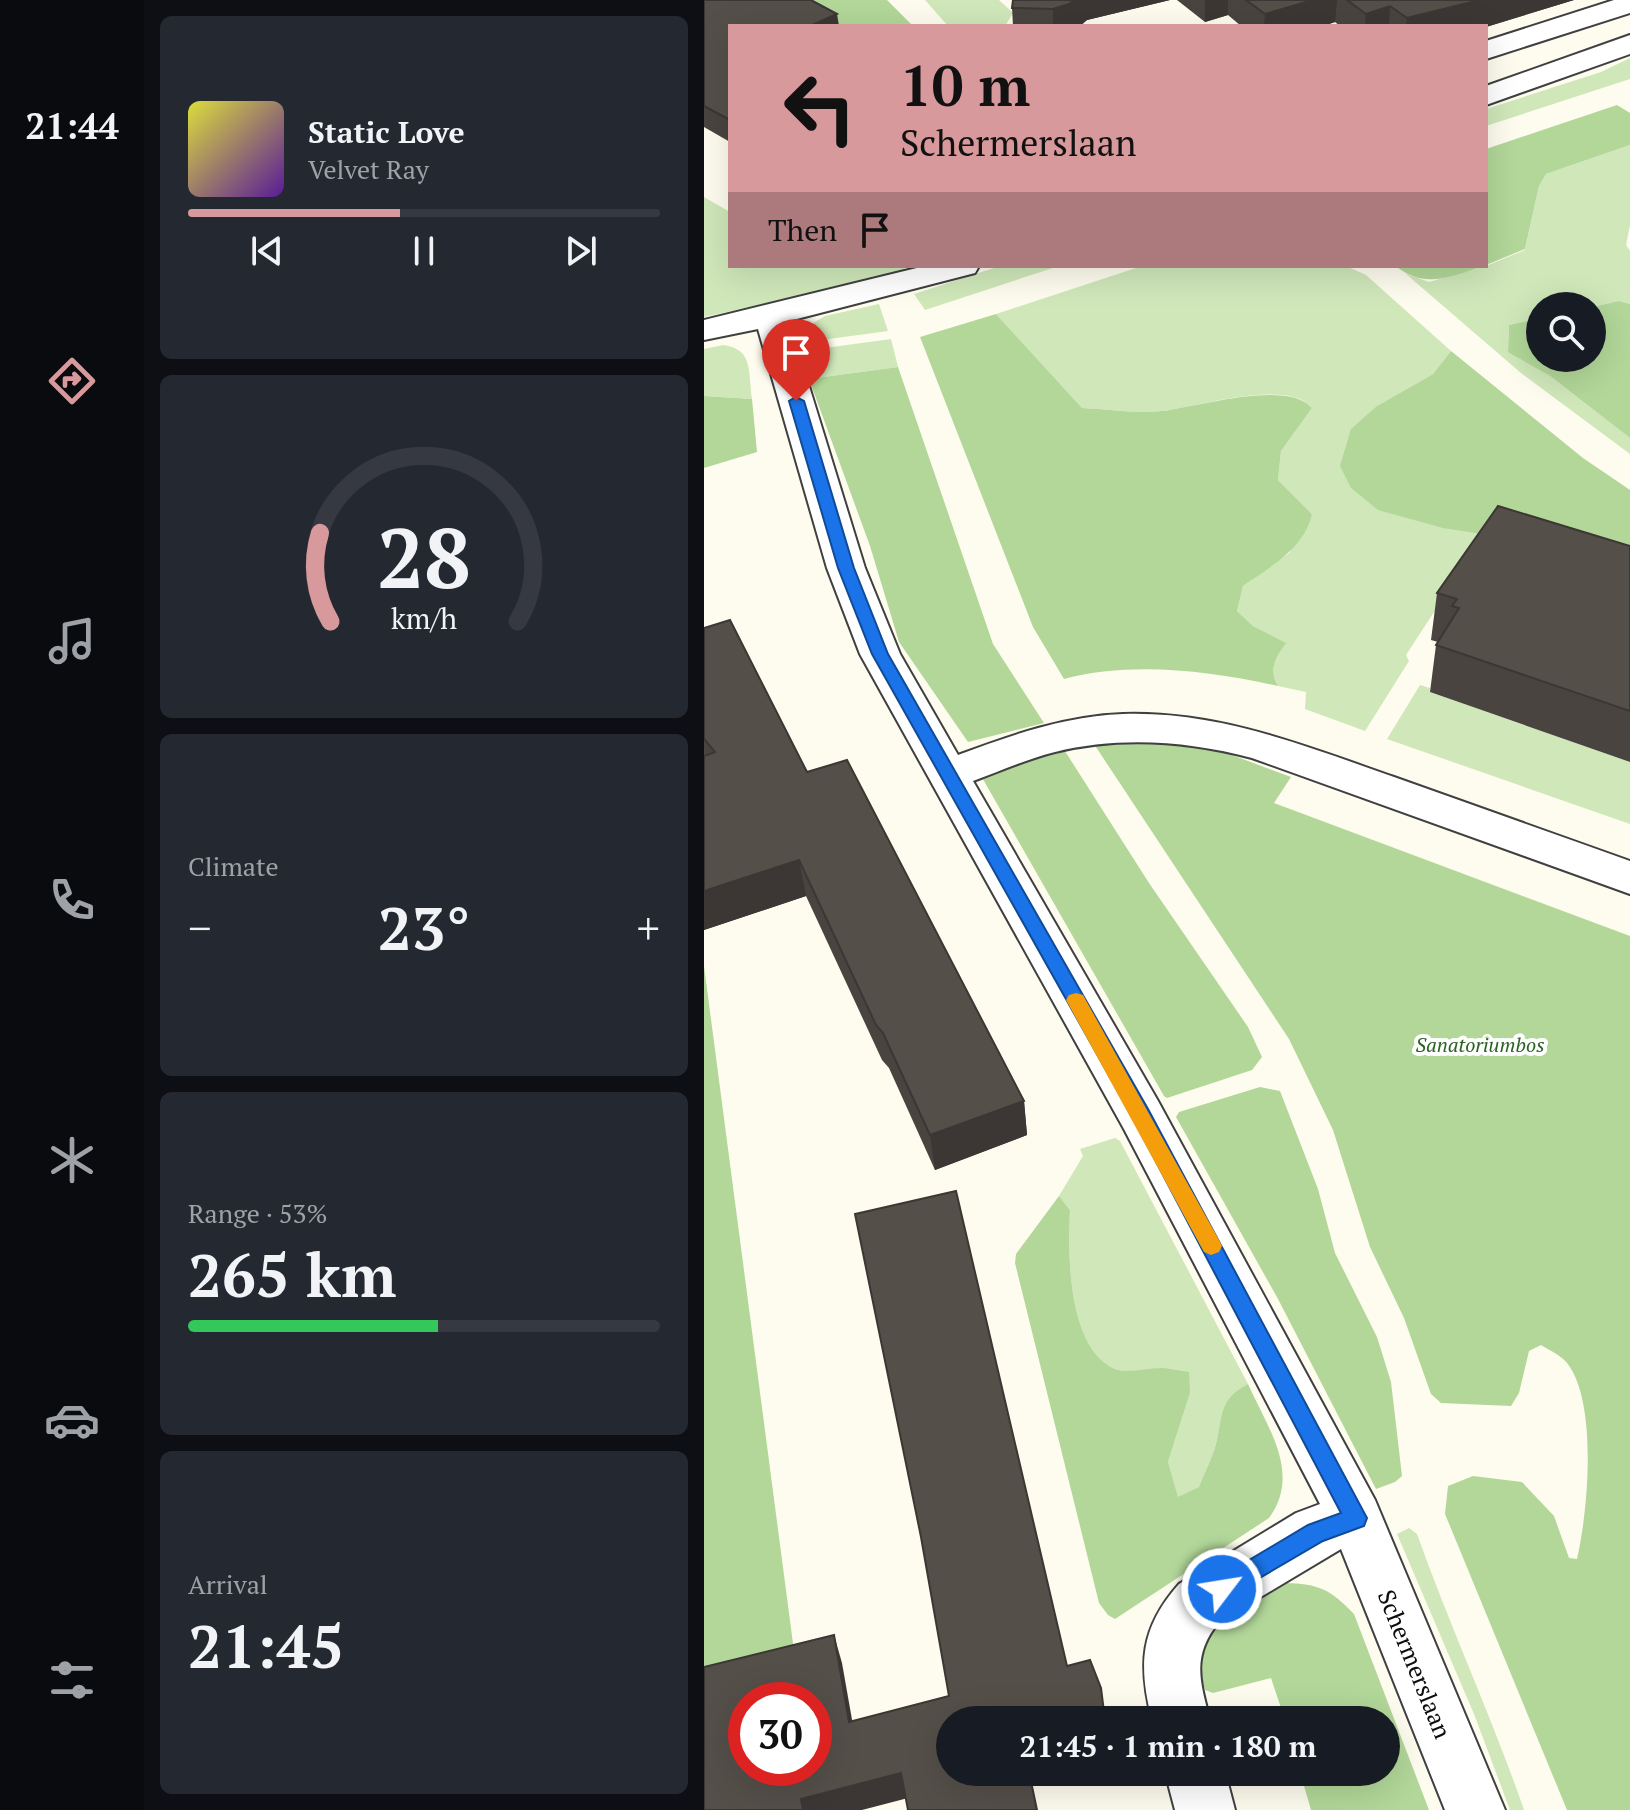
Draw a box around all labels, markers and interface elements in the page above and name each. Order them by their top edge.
text: 10 m [900,48,1030,122]
icon: left [768,56,872,160]
text: 21:44 [25,102,119,149]
text: Static Love [308,112,465,152]
text: Schermerslaan [900,119,1136,166]
text: Velvet Ray [308,152,429,186]
icon: arrive [853,208,897,252]
text: Then [768,210,837,250]
icon: previous [245,229,289,273]
icon: pause [402,229,446,273]
icon: next [559,229,603,273]
map controls [1526,292,1606,372]
button: search [1526,292,1606,372]
pin [762,319,830,401]
icon: arrive [774,331,818,375]
icon: directions [44,353,100,409]
text: 28 [377,502,471,612]
text: km/h [391,599,457,637]
icon: music [44,613,100,669]
text: Climate [188,849,279,883]
icon: phone [44,872,100,928]
text: 23° [378,888,470,967]
text: − [188,898,211,957]
text: + [637,898,660,957]
park label: Sanatoriumbos [1415,1031,1545,1058]
icon: climate [44,1132,100,1188]
text: Range · 53% [188,1196,327,1230]
text: 265 km [188,1235,396,1314]
icon: car [44,1392,100,1448]
position arrow [1180,1547,1264,1631]
text: Arrival [188,1567,268,1601]
street label: Schermerslaan [1371,1585,1459,1743]
text: 21:45 [188,1606,344,1685]
icon: filters [44,1652,100,1708]
speed limit sign: 30 [728,1682,832,1786]
text: 21:45 · 1 min · 180 m [1020,1726,1316,1766]

